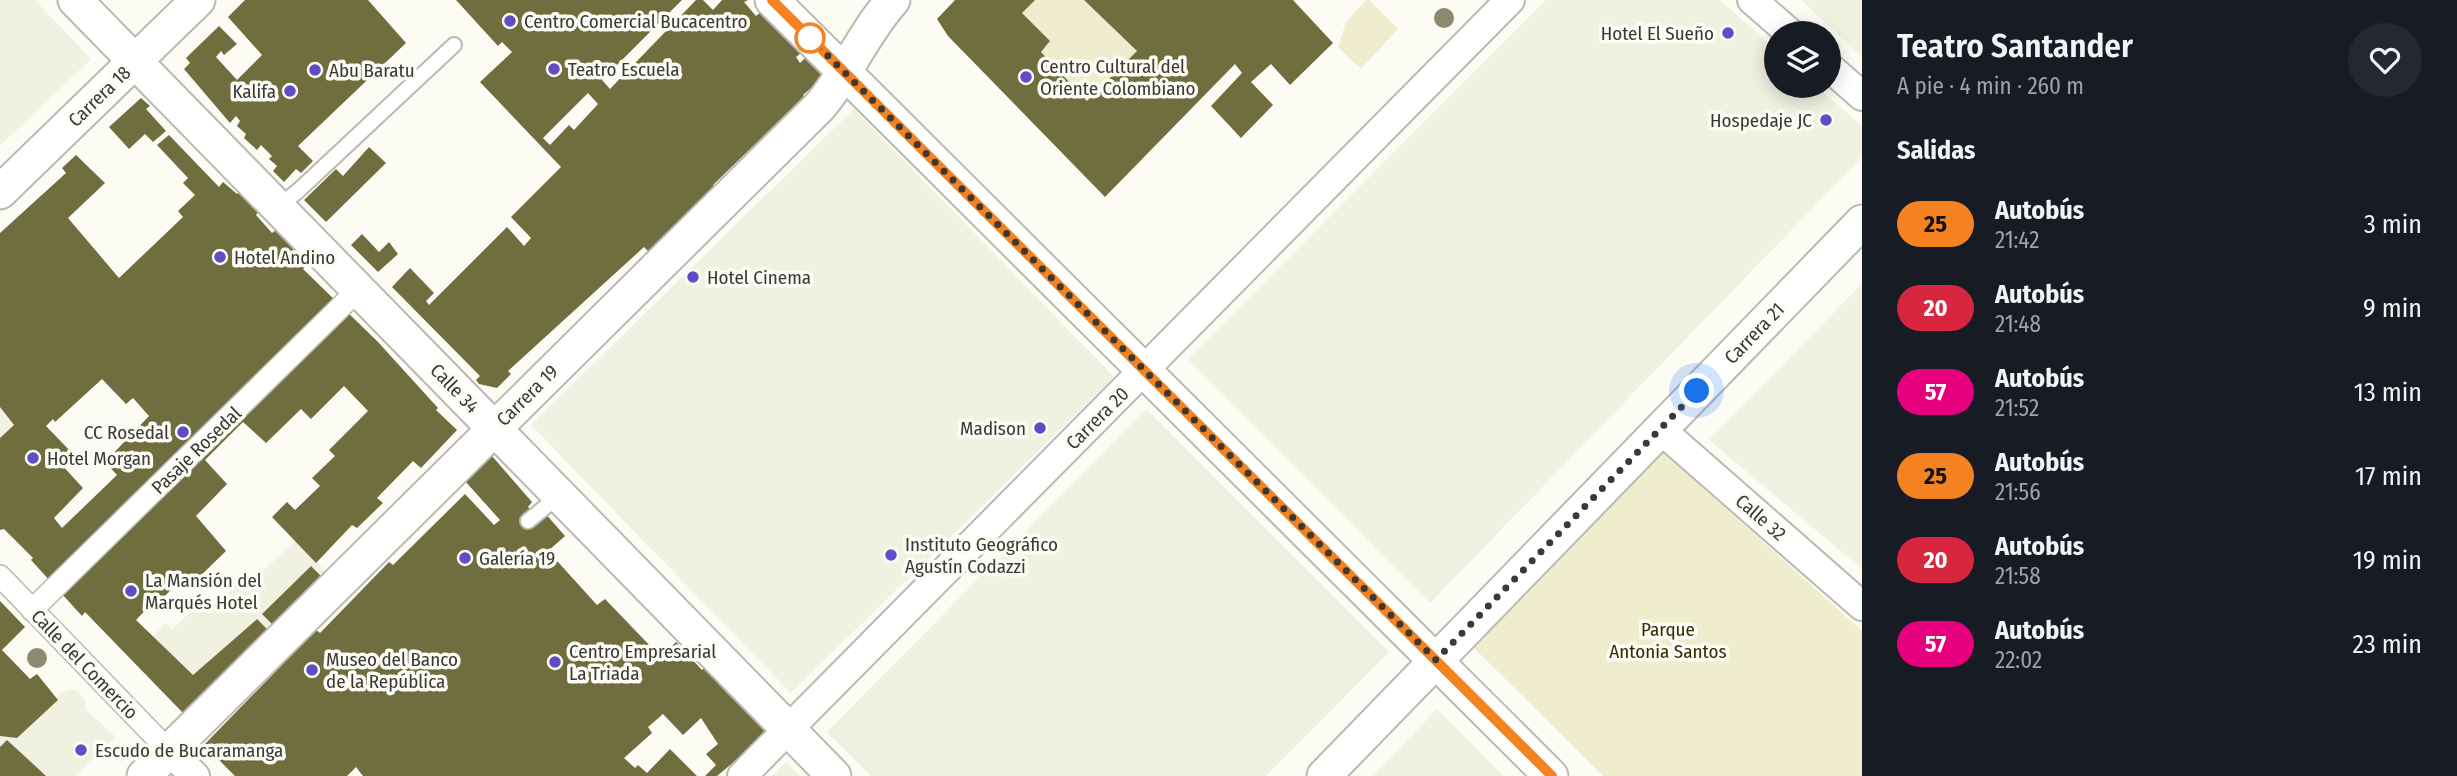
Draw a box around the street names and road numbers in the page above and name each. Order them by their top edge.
street label: Carrera 18 [63,61,135,132]
street label: Carrera 21 [1720,298,1789,369]
street label: Calle 34 [426,359,484,418]
street label: Carrera 19 [492,360,563,431]
street label: Carrera 20 [1061,382,1133,454]
street label: Pasaje Rosedal [147,402,246,499]
street label: Calle 32 [1731,489,1791,545]
street label: Calle del Comercio [26,605,143,724]

